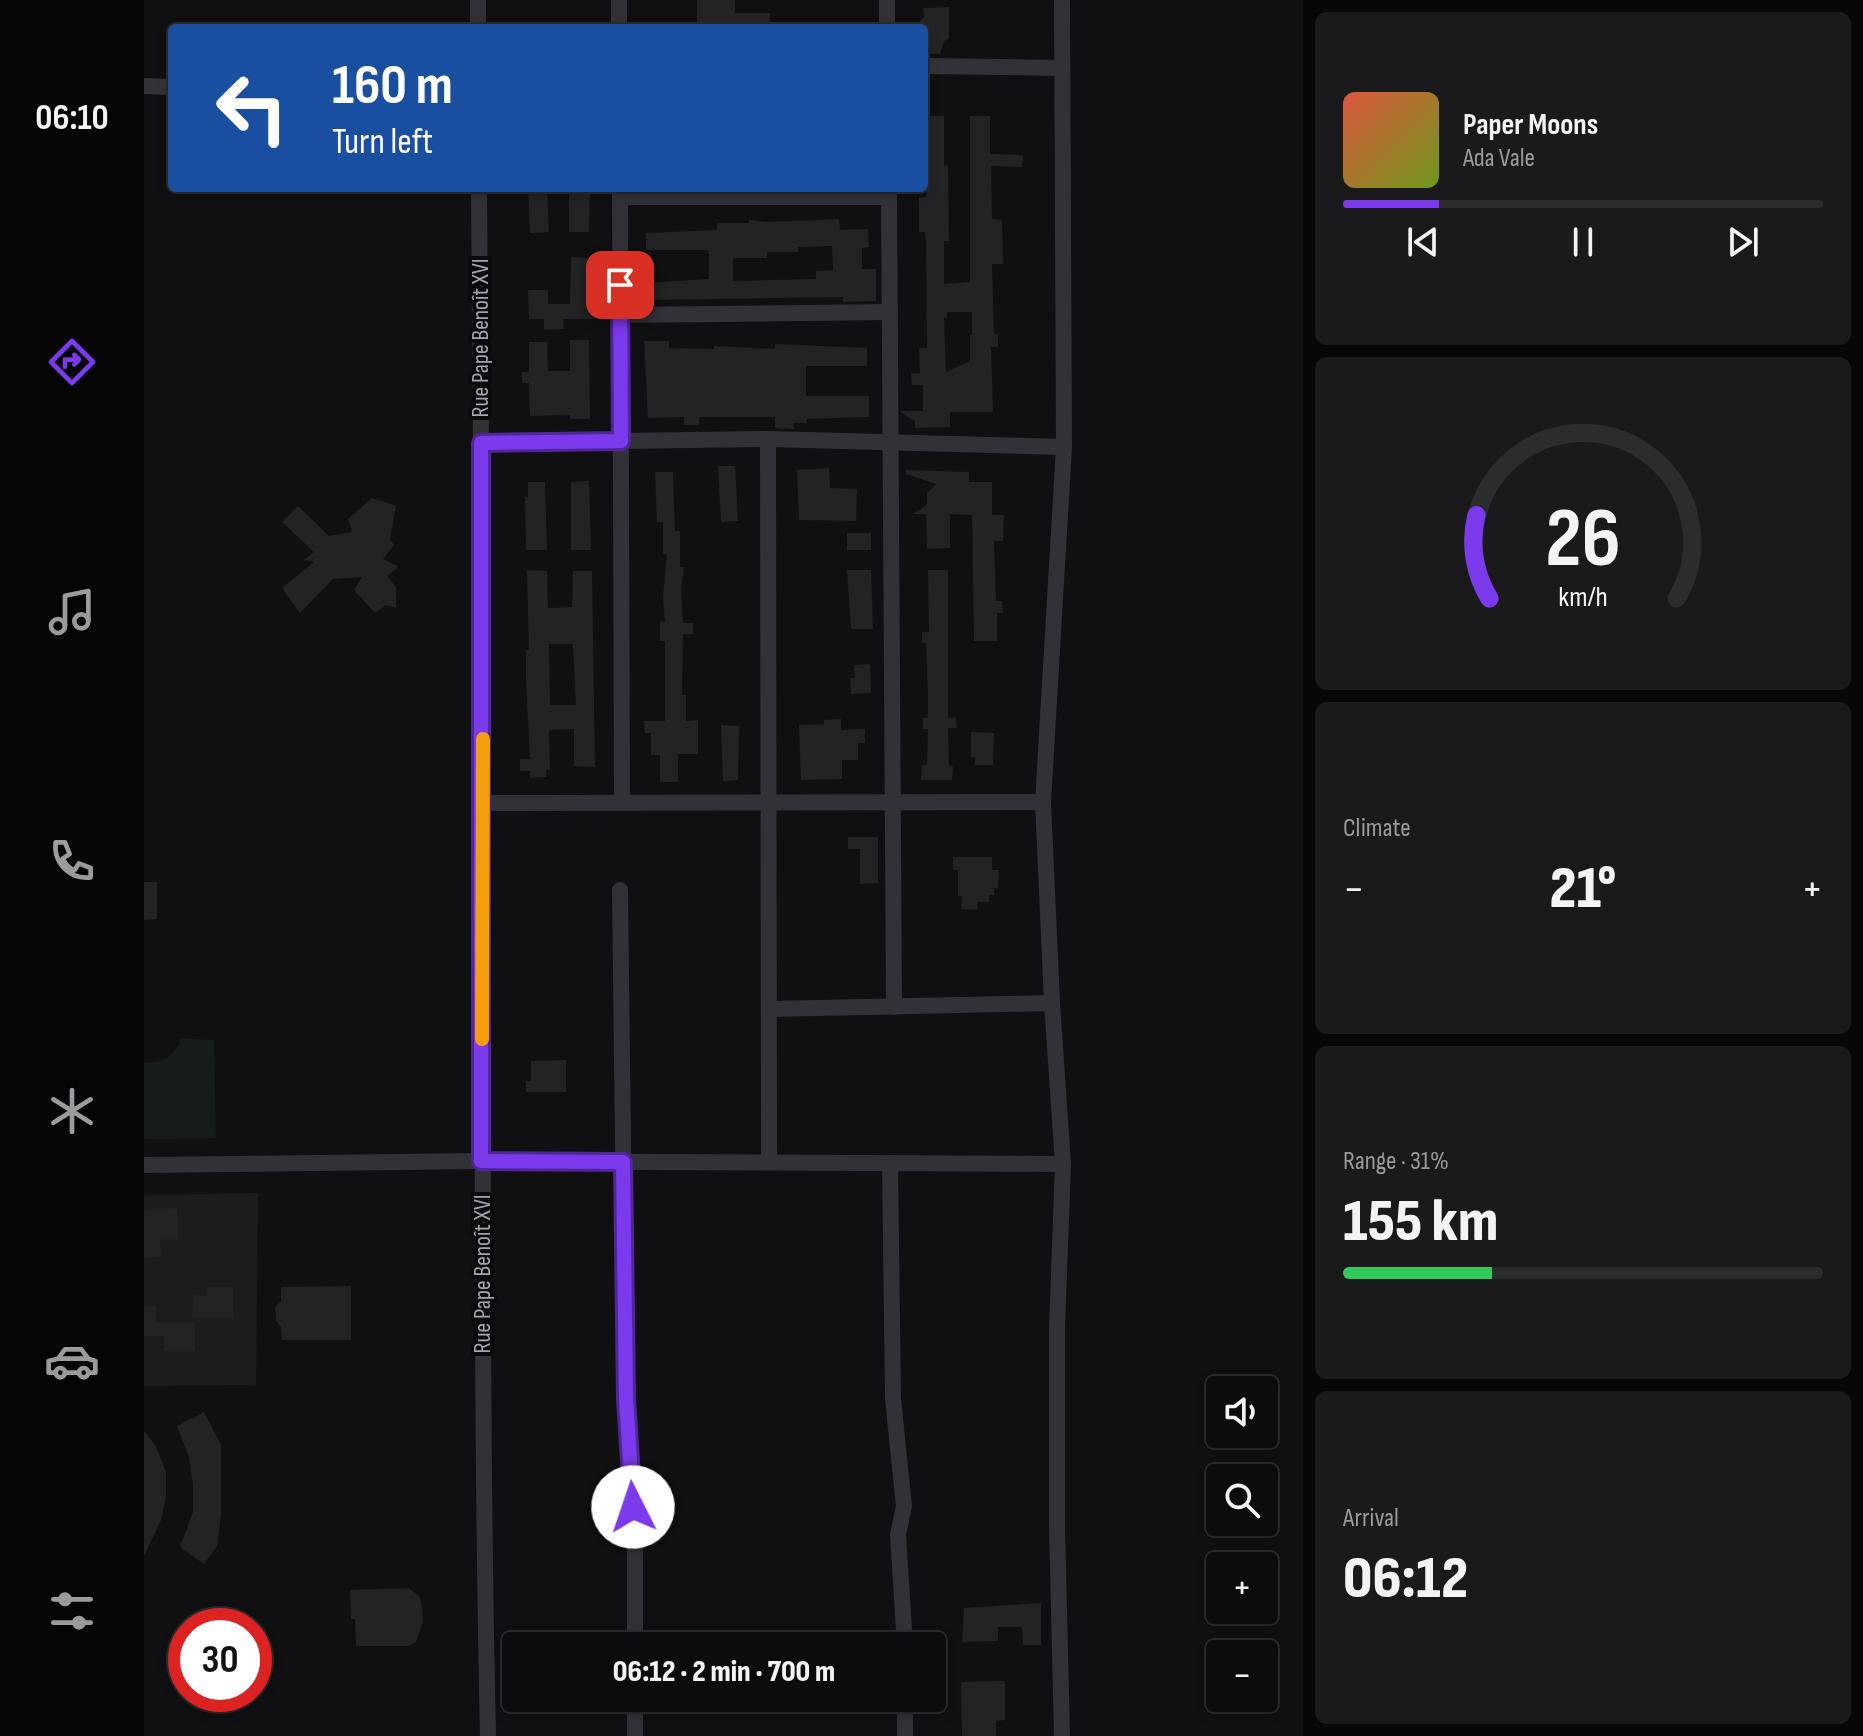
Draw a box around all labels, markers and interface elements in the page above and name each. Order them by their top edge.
text: 160 m [332,53,453,120]
icon: left [200,56,304,160]
text: 06:10 [35,97,109,140]
text: Paper Moons [1463,107,1598,143]
text: Turn left [332,121,433,164]
text: Ada Vale [1463,143,1535,174]
icon: previous [1401,220,1445,264]
icon: pause [1561,220,1605,264]
icon: next [1721,220,1765,264]
pin [586,251,654,319]
street label: Rue Pape Benoît XVI [466,258,495,418]
icon: arrive [598,263,642,307]
icon: directions [44,334,100,390]
text: 26 [1545,490,1621,590]
text: km/h [1558,580,1608,615]
icon: music [44,584,100,640]
text: Climate [1343,813,1411,844]
icon: phone [44,833,100,889]
text: 21° [1550,853,1616,925]
text: − [1343,863,1365,916]
text: + [1801,863,1823,916]
icon: climate [44,1083,100,1139]
text: Range · 31% [1343,1146,1449,1177]
text: 155 km [1343,1186,1498,1258]
street label: Rue Pape Benoît XVI [468,1194,497,1354]
icon: car [44,1333,100,1389]
map controls [1206,1376,1278,1712]
button: sound [1206,1376,1278,1448]
button: search [1206,1464,1278,1536]
position arrow [591,1465,675,1549]
text: Arrival [1343,1503,1399,1534]
text: 06:12 [1343,1543,1468,1615]
button: + [1206,1552,1278,1624]
icon: filters [44,1583,100,1639]
speed limit sign: 30 [168,1608,272,1712]
button: − [1206,1640,1278,1712]
text: 06:12 · 2 min · 700 m [613,1654,835,1690]

